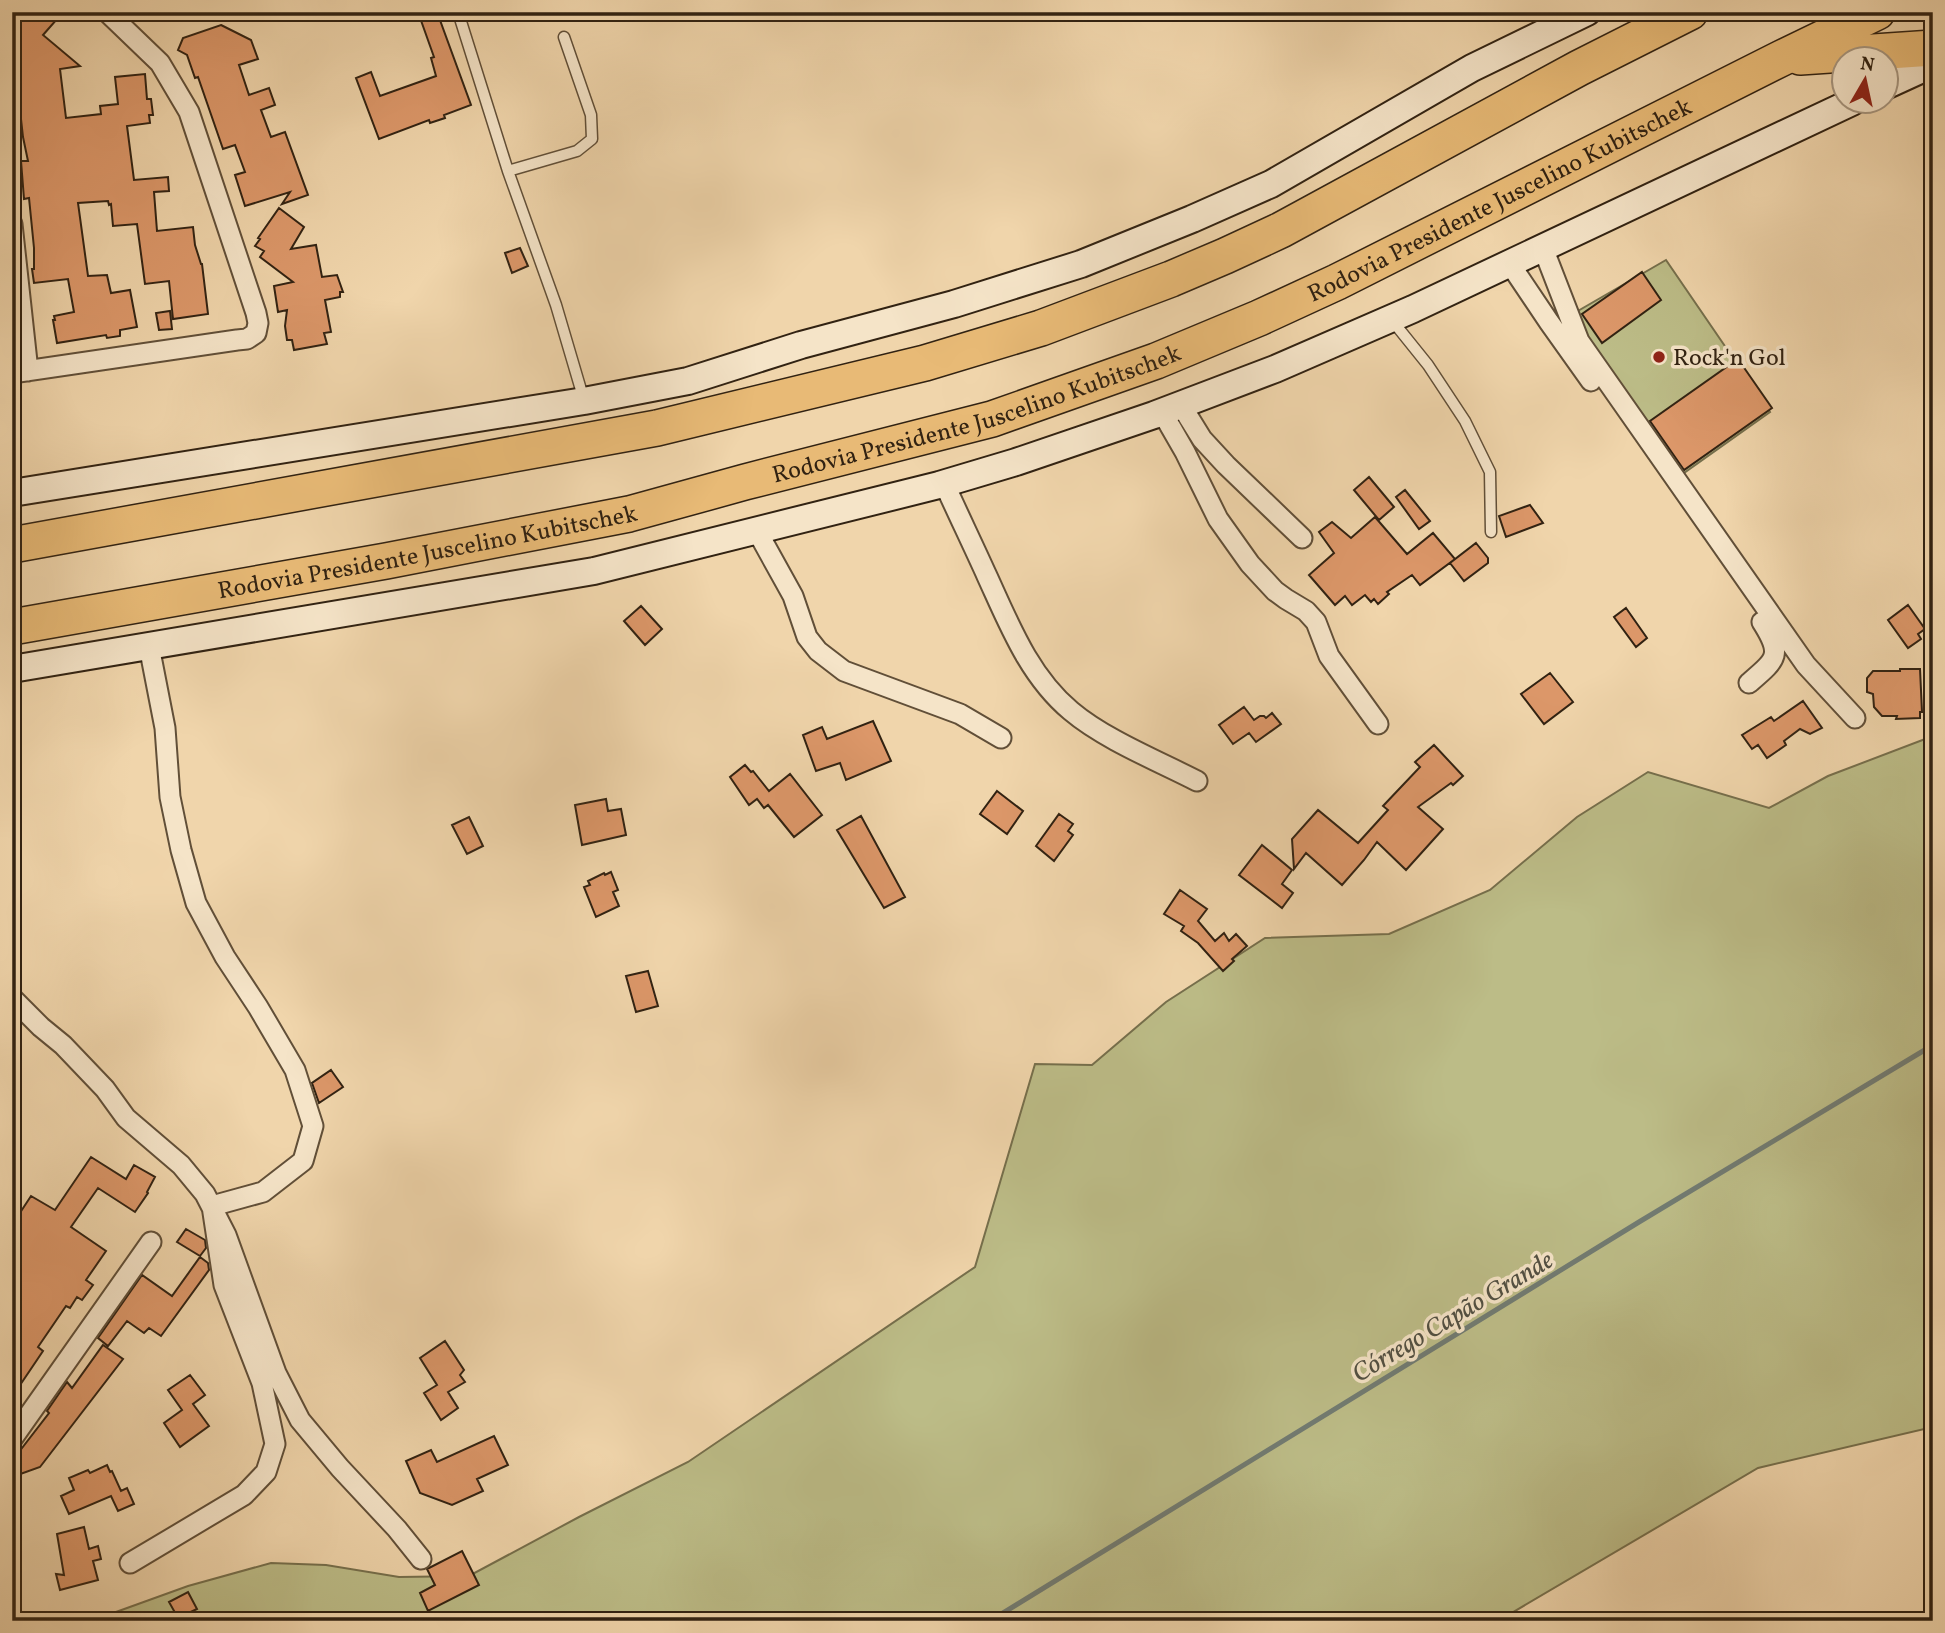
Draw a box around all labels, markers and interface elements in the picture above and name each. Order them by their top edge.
north arrow [1829,46,1899,116]
text: N [1858,51,1876,79]
street label: Rodovia Presidente Juscelino Kubitschek [1303,91,1698,312]
street label: Rodovia Presidente Juscelino Kubitschek [769,337,1187,493]
place label: Rock'n Gol [1673,342,1786,376]
marker: Rock'n Gol [1651,349,1667,365]
street label: Rodovia Presidente Juscelino Kubitschek [215,497,642,609]
water label: Córrego Capão Grande [1346,1243,1561,1392]

